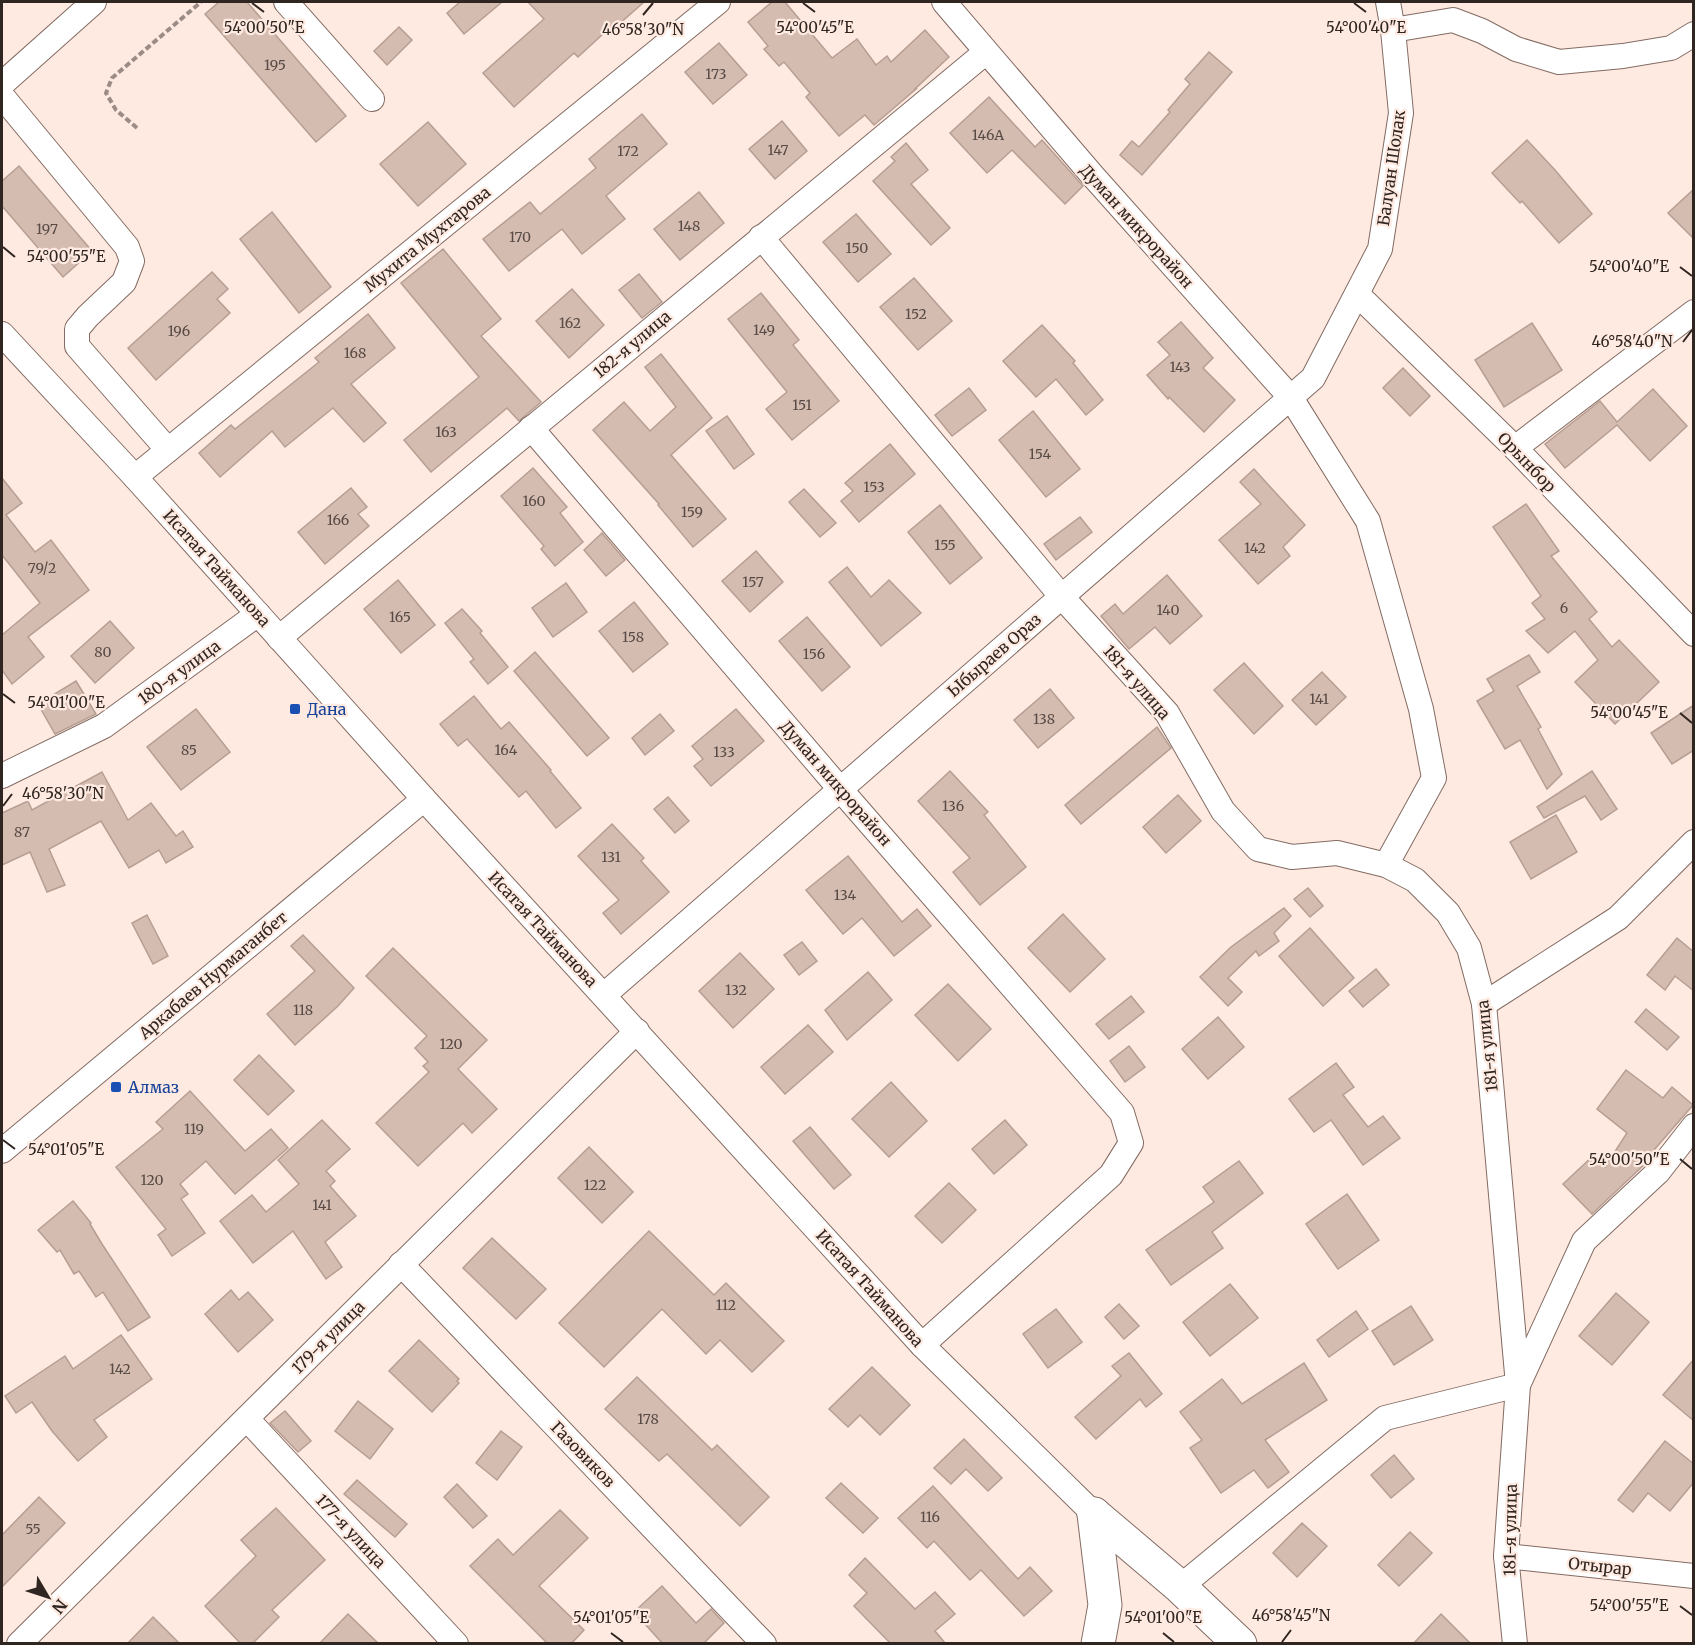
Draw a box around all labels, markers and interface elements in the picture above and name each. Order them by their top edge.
text: 54°00'50"E [224,18,305,37]
text: 54°00'45"E [776,18,854,37]
text: 54°00'40"E [1326,18,1406,37]
text: 46°58'30"N [602,20,684,39]
house number: 195 [264,56,286,74]
house number: 173 [705,65,727,83]
street label: Балуан Шолак [1373,109,1409,227]
house number: 146А [972,126,1004,144]
house number: 147 [768,141,788,159]
house number: 172 [617,142,639,160]
street label: Думан микрорайон [1076,160,1198,292]
street label: Мухита Мухтарова [360,182,495,296]
house number: 148 [678,217,700,235]
house number: 197 [36,220,58,238]
house number: 170 [509,228,531,246]
house number: 150 [846,239,868,257]
text: 54°00'55"E [27,247,106,266]
text: 54°00'40"E [1589,257,1669,276]
house number: 152 [905,305,927,323]
street label: 182-я улица [589,306,675,382]
house number: 162 [559,314,581,332]
house number: 149 [753,321,775,339]
house number: 196 [168,322,190,340]
text: 46°58'40"N [1591,332,1673,351]
house number: 168 [344,344,366,362]
house number: 143 [1170,358,1190,376]
house number: 151 [792,396,812,414]
house number: 163 [435,423,457,441]
street label: Орынбор [1494,428,1560,496]
house number: 154 [1029,445,1052,463]
house number: 153 [863,478,885,496]
house number: 160 [522,492,546,510]
house number: 159 [681,503,703,521]
street label: Исатая Тайманова [159,505,275,631]
house number: 166 [327,511,349,529]
house number: 155 [934,536,956,554]
house number: 142 [1244,539,1266,557]
house number: 79/2 [28,559,56,577]
house number: 157 [742,573,764,591]
house number: 6 [1560,599,1568,617]
house number: 140 [1156,601,1180,619]
house number: 165 [389,608,411,626]
street label: Ыбыраев Ораз [943,609,1045,701]
house number: 158 [622,628,644,646]
street label: 180-я улица [134,635,224,709]
street label: 181-я улица [1099,641,1175,724]
house number: 80 [94,643,112,661]
house number: 156 [803,645,825,663]
house number: 141 [1309,690,1329,708]
text: 54°01'00"E [27,693,105,712]
place label: Дана [307,699,347,719]
marker: Дана [288,702,302,716]
text: 54°00'45"E [1590,703,1668,722]
house number: 138 [1033,710,1055,728]
street label: Думан микрорайон [776,716,896,850]
house number: 85 [181,741,197,759]
house number: 164 [495,741,518,759]
house number: 133 [713,743,735,761]
text: 46°58'30"N [22,784,104,803]
house number: 136 [942,797,964,815]
house number: 87 [14,823,30,841]
house number: 131 [601,848,621,866]
street label: Исатая Тайманова [484,867,602,991]
house number: 134 [834,886,857,904]
street label: Аркабаев Нурмаганбет [134,907,292,1044]
house number: 132 [725,981,747,999]
street label: 181-я улица [1472,999,1502,1093]
house number: 118 [293,1001,313,1019]
house number: 120 [439,1035,463,1053]
place label: Алмаз [127,1077,179,1097]
marker: Алмаз [109,1080,123,1094]
house number: 119 [184,1120,204,1138]
text: 54°01'05"E [28,1140,104,1159]
text: 54°00'50"E [1589,1150,1670,1169]
house number: 120 [140,1171,164,1189]
house number: 122 [584,1176,606,1194]
house number: 141 [312,1196,332,1214]
street label: Исатая Тайманова [812,1225,928,1351]
street label: 179-я улица [287,1296,369,1378]
house number: 112 [716,1296,736,1314]
house number: 142 [109,1360,131,1378]
house number: 178 [637,1410,659,1428]
street label: Газовиков [547,1417,619,1491]
street label: 181-я улица [1499,1483,1521,1576]
street label: 177-я улица [312,1490,391,1572]
house number: 116 [920,1508,940,1526]
house number: 55 [25,1520,41,1538]
street label: Отырар [1567,1553,1633,1579]
north arrow [18,1567,78,1627]
text: N [48,1595,71,1618]
text: 54°00'55"E [1590,1596,1669,1615]
text: 46°58'45"N [1252,1606,1331,1625]
text: 54°01'05"E [573,1608,649,1627]
text: 54°01'00"E [1124,1608,1202,1627]

